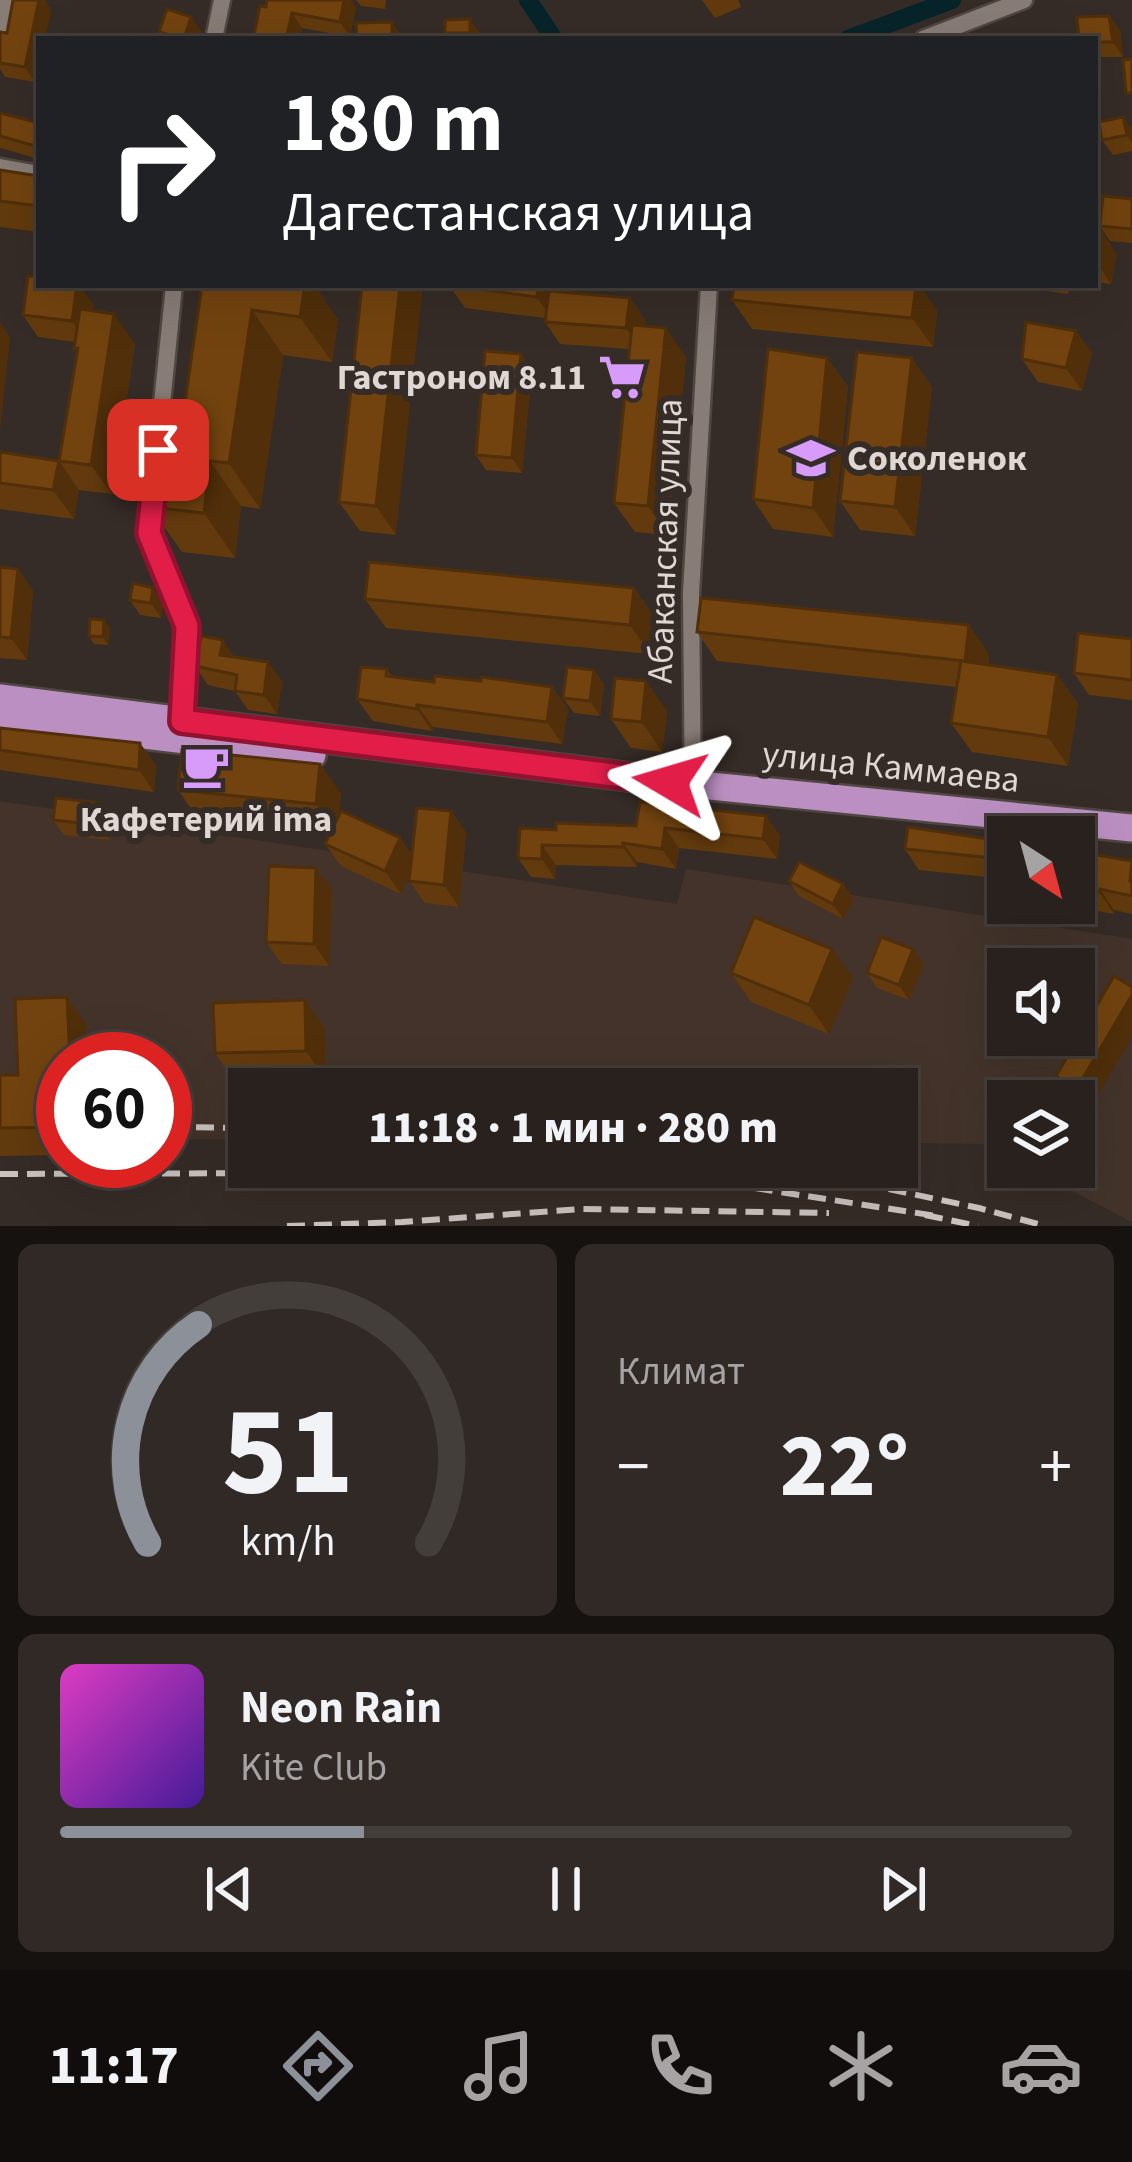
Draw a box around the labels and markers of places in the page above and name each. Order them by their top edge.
place label: Гастроном 8.11 [337,352,586,403]
supermarket icon: Гастроном 8.11 [597,352,647,402]
pin [107,399,209,501]
school or university icon: Соколенок [786,433,836,483]
place label: Соколенок [847,433,1027,484]
cafe icon: Кафетерий ima [181,741,231,791]
place label: Кафетерий ima [80,794,332,845]

